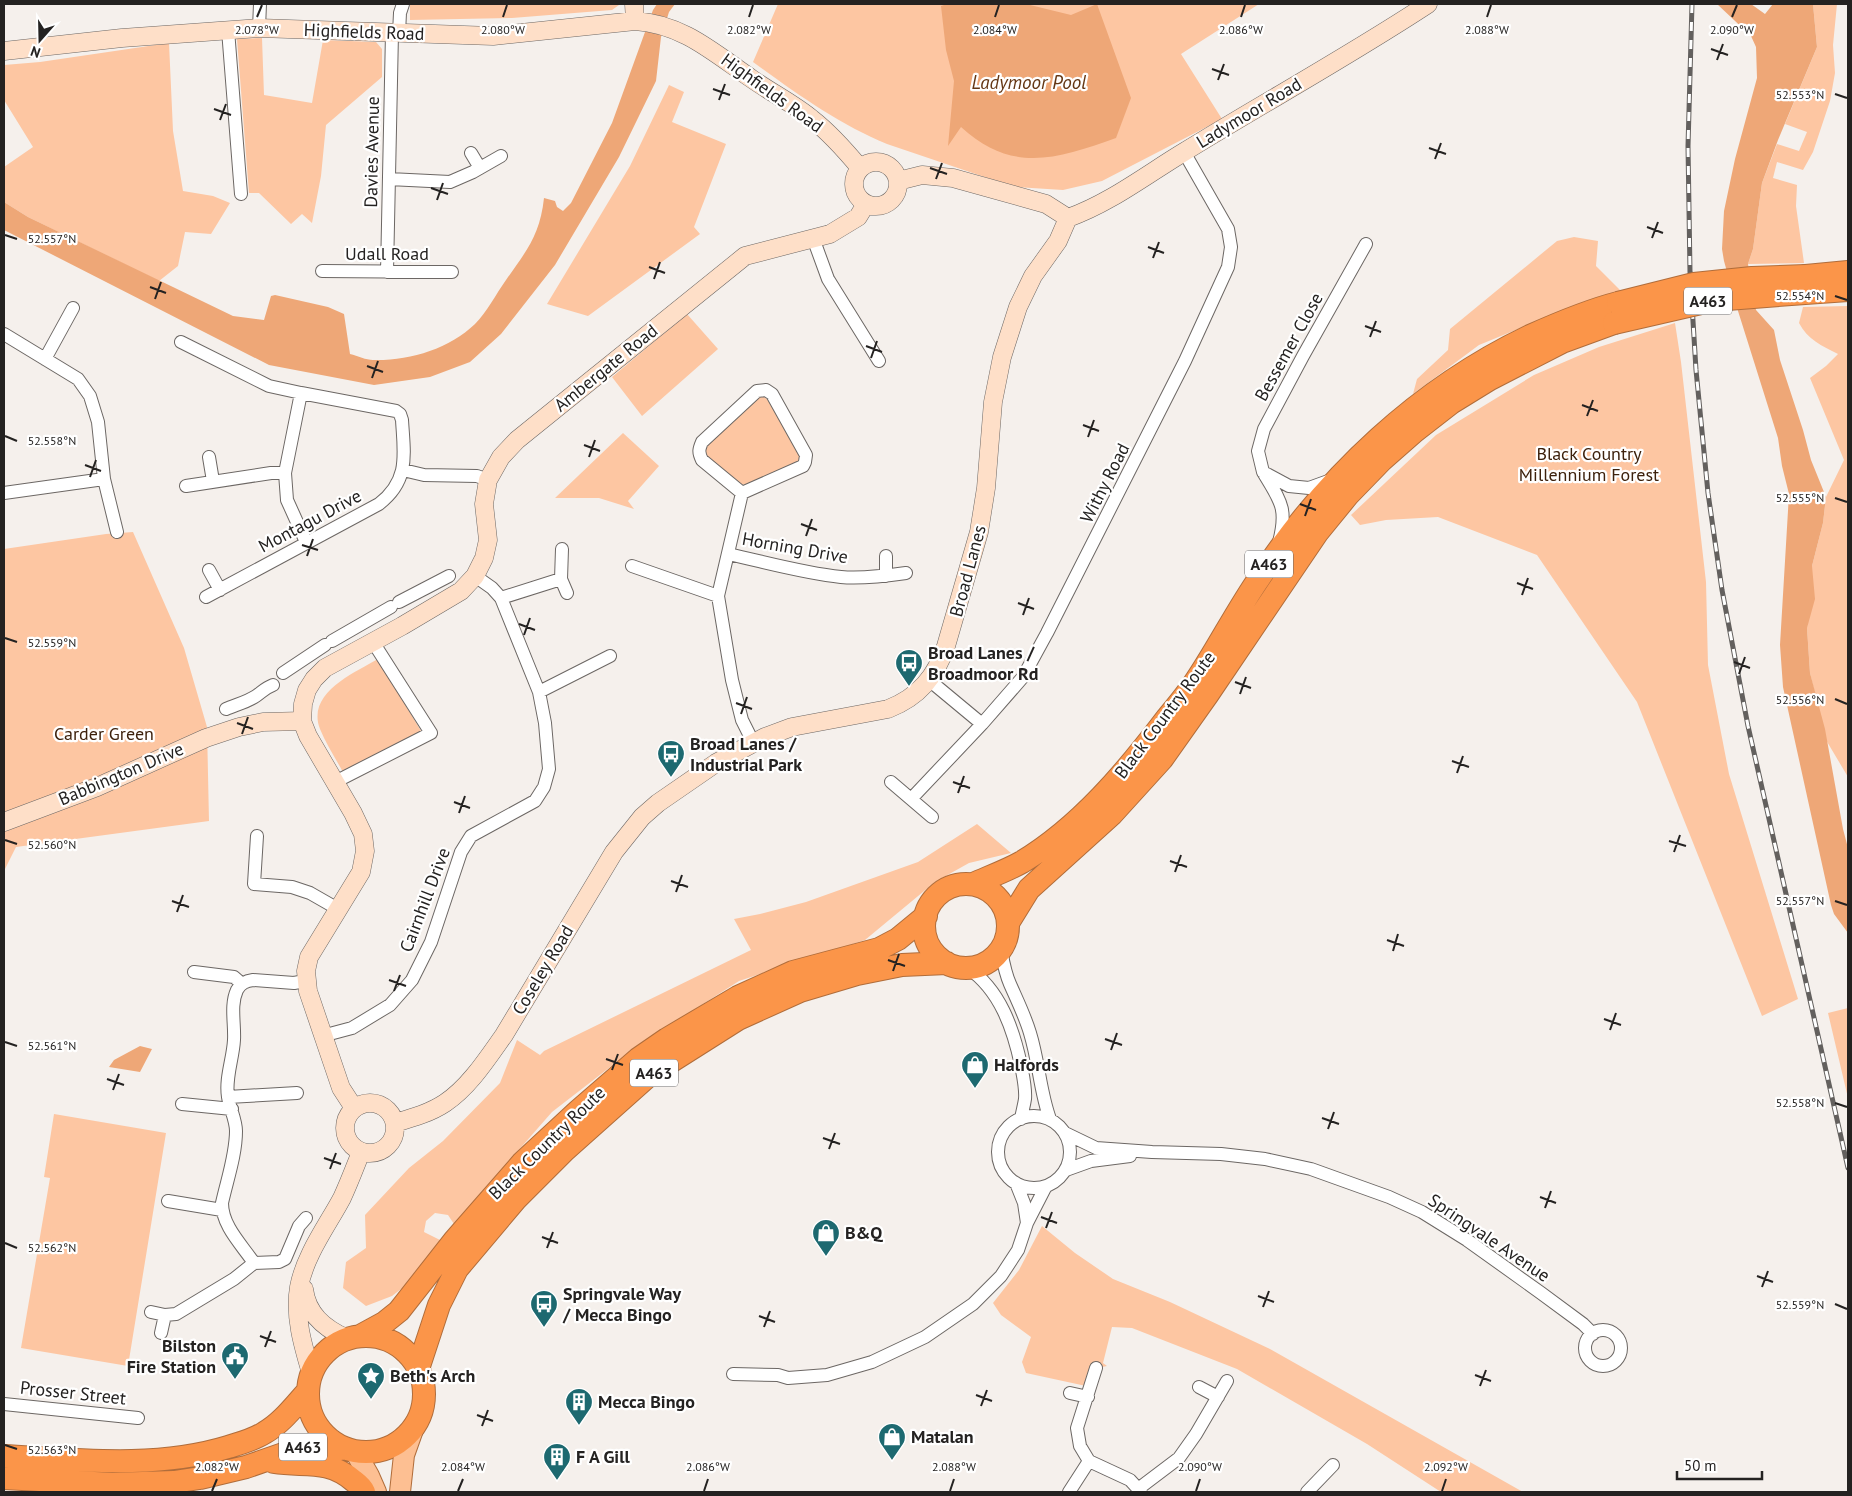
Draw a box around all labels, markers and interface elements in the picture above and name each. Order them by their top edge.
north arrow [15,15,65,65]
street label: Highfields Road [303,18,425,45]
text: 2.078°W [235,22,279,37]
text: 2.080°W [481,22,525,37]
text: 2.082°W [727,22,771,37]
text: 2.084°W [973,22,1017,37]
text: 2.086°W [1219,22,1263,37]
text: 2.088°W [1465,22,1509,37]
text: 2.090°W [1710,22,1754,37]
text: N [28,42,43,62]
street label: Highfields Road [717,48,828,137]
water label: Ladymoor Pool [972,70,1086,94]
street label: Ladymoor Road [1192,72,1306,153]
text: 52.553°N [1776,87,1824,102]
street label: Davies Avenue [359,96,384,208]
text: 52.557°N [28,231,76,246]
street label: Udall Road [345,242,429,265]
street label: Bessemer Close [1249,288,1328,405]
road number: A463 [1684,288,1732,314]
text: 52.554°N [1776,288,1824,303]
street label: Ambergate Road [549,319,662,416]
text: 52.558°N [28,433,76,448]
street label: Withy Road [1075,439,1134,526]
park label: Black Country Millennium Forest [1519,442,1659,486]
street label: Montagu Drive [254,484,365,557]
text: 52.555°N [1776,490,1824,505]
street label: Broad Lanes [944,522,991,619]
street label: Horning Drive [740,527,850,568]
road number: A463 [1245,550,1293,578]
text: 52.559°N [28,635,76,650]
place label: Broad Lanes / Broadmoor Rd [928,641,1038,685]
street label: Black Country Route [1109,646,1220,783]
bus stop icon: Broad Lanes / Broadmoor Rd [894,648,924,687]
text: 52.556°N [1776,692,1824,707]
park label: Carder Green [54,722,154,745]
place label: Broad Lanes / Industrial Park [690,732,802,776]
street label: Babbington Drive [55,737,187,810]
bus stop icon: Broad Lanes / Industrial Park [656,739,686,778]
text: 52.560°N [28,837,76,852]
street label: Cairnhill Drive [394,844,455,955]
text: 52.557°N [1776,893,1824,908]
street label: Coseley Road [507,921,578,1019]
text: 52.561°N [28,1038,76,1053]
shop icon: Halfords [960,1050,990,1089]
place label: Halfords [994,1053,1059,1076]
road number: A463 [630,1060,678,1086]
street label: Black Country Route [483,1081,610,1204]
text: 52.558°N [1776,1095,1824,1110]
street label: Springvale Avenue [1424,1188,1555,1287]
shop icon: B&Q [811,1218,841,1257]
place label: B&Q [845,1221,883,1244]
text: 52.562°N [28,1240,76,1255]
place label: Springvale Way / Mecca Bingo [562,1282,682,1326]
bus stop icon: Springvale Way / Mecca Bingo [529,1289,559,1328]
text: 52.559°N [1776,1297,1824,1312]
place label: Bilston Fire Station [127,1334,216,1378]
public building icon: Bilston Fire Station [220,1341,250,1380]
place icon: Beth's Arch [356,1361,386,1400]
place label: Beth's Arch [390,1364,475,1387]
street label: Prosser Street [19,1376,127,1410]
building icon: Mecca Bingo [564,1387,594,1426]
place label: Mecca Bingo [598,1390,695,1413]
shop icon: Matalan [877,1422,907,1461]
place label: Matalan [911,1425,974,1448]
road number: A463 [279,1434,327,1460]
text: 52.563°N [28,1442,76,1457]
building icon: F A Gill [542,1442,572,1481]
place label: F A Gill [576,1445,630,1468]
scale bar [1677,1448,1762,1480]
text: 50 m [1684,1456,1717,1475]
text: 2.082°W [195,1459,239,1474]
text: 2.084°W [441,1459,485,1474]
text: 2.086°W [686,1459,730,1474]
text: 2.088°W [932,1459,976,1474]
text: 2.090°W [1178,1459,1222,1474]
text: 2.092°W [1424,1459,1468,1474]

